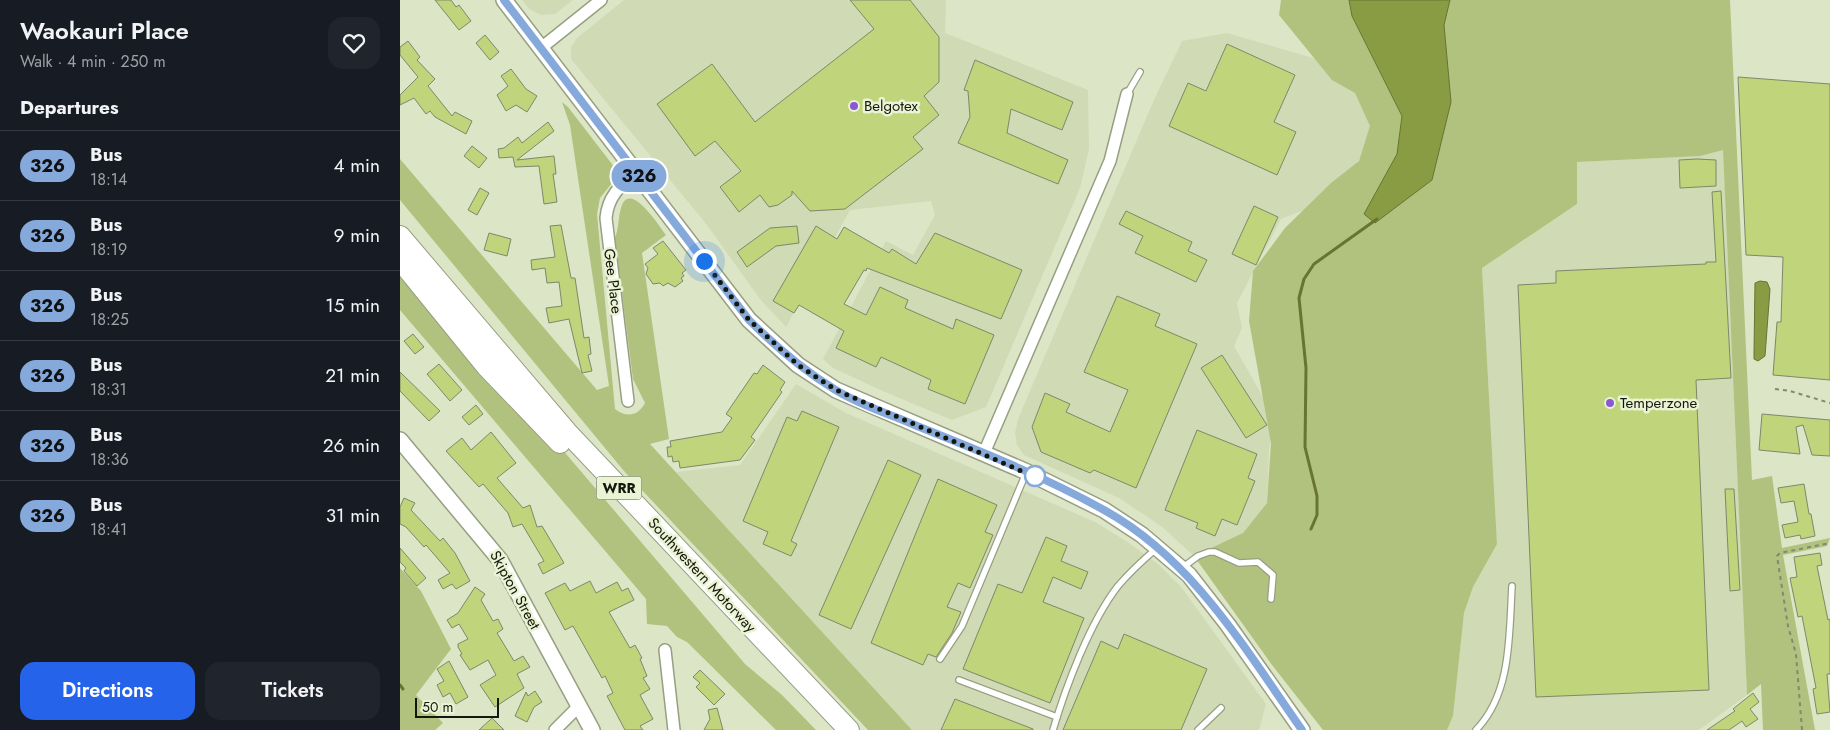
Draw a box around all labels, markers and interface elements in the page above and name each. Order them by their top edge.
text: Waokauri Place [20,13,189,48]
button: heart [328,17,380,69]
text: Walk · 4 min · 250 m [20,50,166,73]
text: Departures [20,94,119,121]
place label: Belgotex [864,95,918,117]
marker: Belgotex [848,100,860,112]
text: Bus [90,141,122,168]
text: 4 min [333,152,380,179]
text: 326 [30,153,65,179]
line badge: 326 [610,160,668,192]
text: 326 [621,163,657,189]
text: 18:14 [90,168,127,191]
text: Bus [90,211,122,238]
text: 9 min [334,222,380,249]
text: 326 [30,223,65,249]
text: 18:19 [90,238,127,261]
street label: Gee Place [598,247,628,315]
your location [692,249,717,274]
text: Bus [90,281,122,308]
text: 15 min [325,292,380,319]
text: 326 [30,293,65,319]
text: 18:25 [90,308,129,331]
text: Bus [90,351,122,378]
text: 21 min [325,362,380,389]
text: 326 [30,363,65,389]
text: 18:31 [90,378,127,401]
place label: Temperzone [1620,392,1698,414]
marker: Temperzone [1604,397,1616,409]
text: Bus [90,421,122,448]
text: 26 min [323,432,380,459]
text: 326 [30,433,65,459]
text: 18:36 [90,448,129,471]
unlabelled marker [1024,465,1046,487]
road number: WRR [596,476,642,499]
text: Bus [90,491,122,518]
text: 31 min [326,502,380,529]
text: 326 [30,503,65,529]
street label: Southwestern Motorway [643,513,761,638]
text: 18:41 [90,518,127,541]
street label: Skipton Street [484,547,546,634]
button: Directions [20,662,195,720]
button: Tickets [205,662,380,720]
scale bar [415,695,499,718]
text: 50 m [422,697,453,717]

